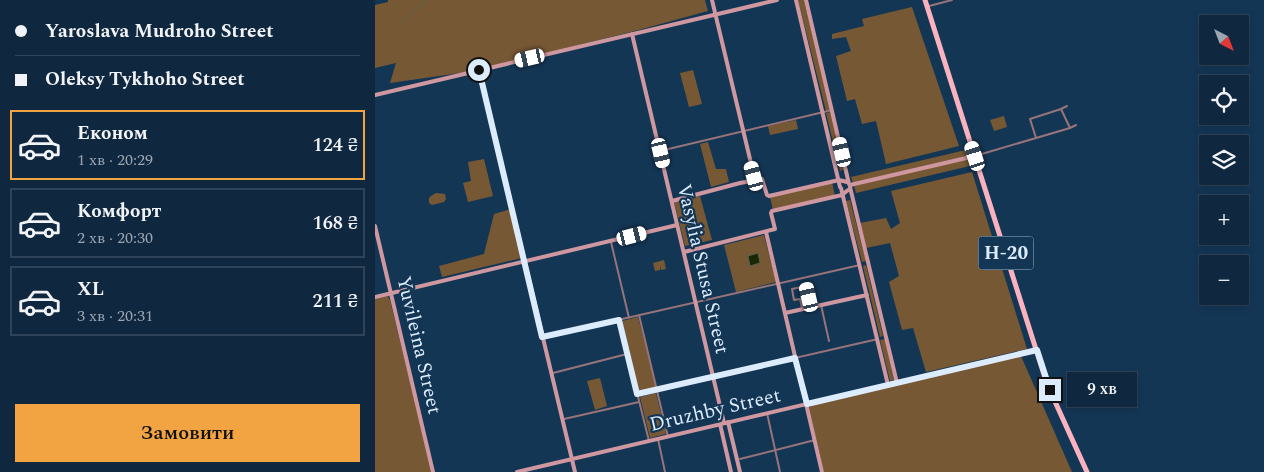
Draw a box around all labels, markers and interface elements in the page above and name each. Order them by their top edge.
north arrow [1199,15,1249,65]
map controls [1199,15,1249,305]
text: Yaroslava Mudroho Street [45,17,274,46]
car [513,47,546,69]
route start [468,59,490,81]
text: Oleksy Tykhoho Street [45,65,245,94]
button: locate [1199,75,1249,125]
text: Економ [77,119,148,148]
icon: car [17,123,62,168]
text: 124 ₴ [313,131,358,160]
button: layers [1199,135,1249,185]
car [831,136,852,168]
car [650,137,671,169]
car [963,139,986,173]
text: 1 хв · 20:29 [77,148,153,172]
car [742,160,765,192]
street label: Vasylia Stusa Street [669,181,737,357]
button: + [1199,195,1249,245]
text: Комфорт [77,197,161,226]
icon: car [17,201,62,246]
text: 168 ₴ [313,209,358,238]
car [615,225,648,247]
text: 2 хв · 20:30 [77,226,153,250]
road number: Н-20 [979,237,1033,270]
button: − [1199,255,1249,305]
street label: Yuvileina Street [389,273,449,417]
text: XL [77,275,104,304]
icon: car [17,279,62,324]
car [798,281,819,313]
text: 211 ₴ [313,287,358,316]
text: 3 хв · 20:31 [77,304,153,328]
callout: 9 хв [1067,372,1137,408]
text: 9 хв [1087,377,1117,401]
route end [1039,379,1061,401]
street label: Druzhby Street [646,380,784,440]
button: Замовити [15,404,360,462]

